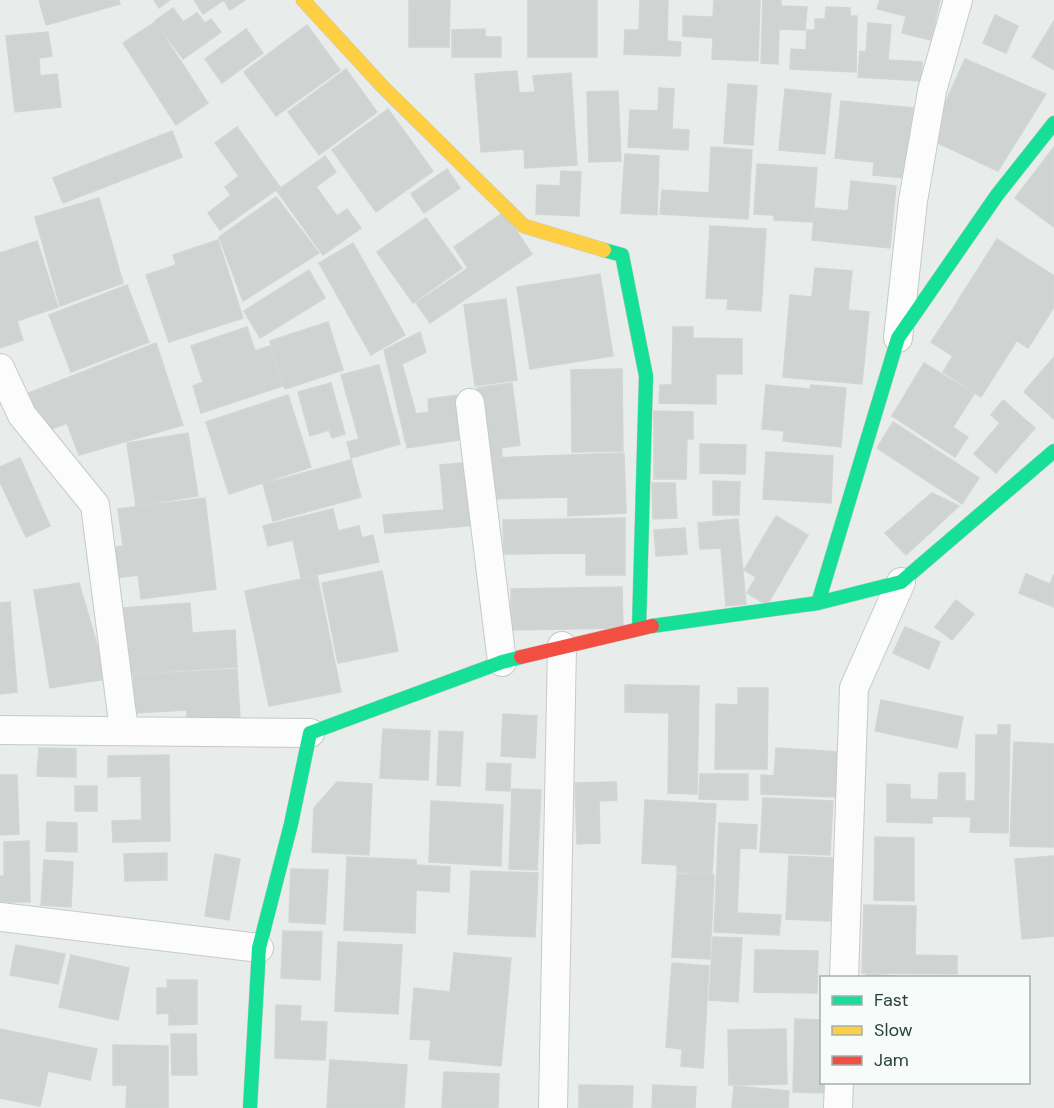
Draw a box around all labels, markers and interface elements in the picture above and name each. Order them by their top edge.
legend [820,976,1030,1084]
text: Fast [874,988,909,1012]
text: Slow [874,1018,913,1042]
text: Jam [874,1048,909,1072]

